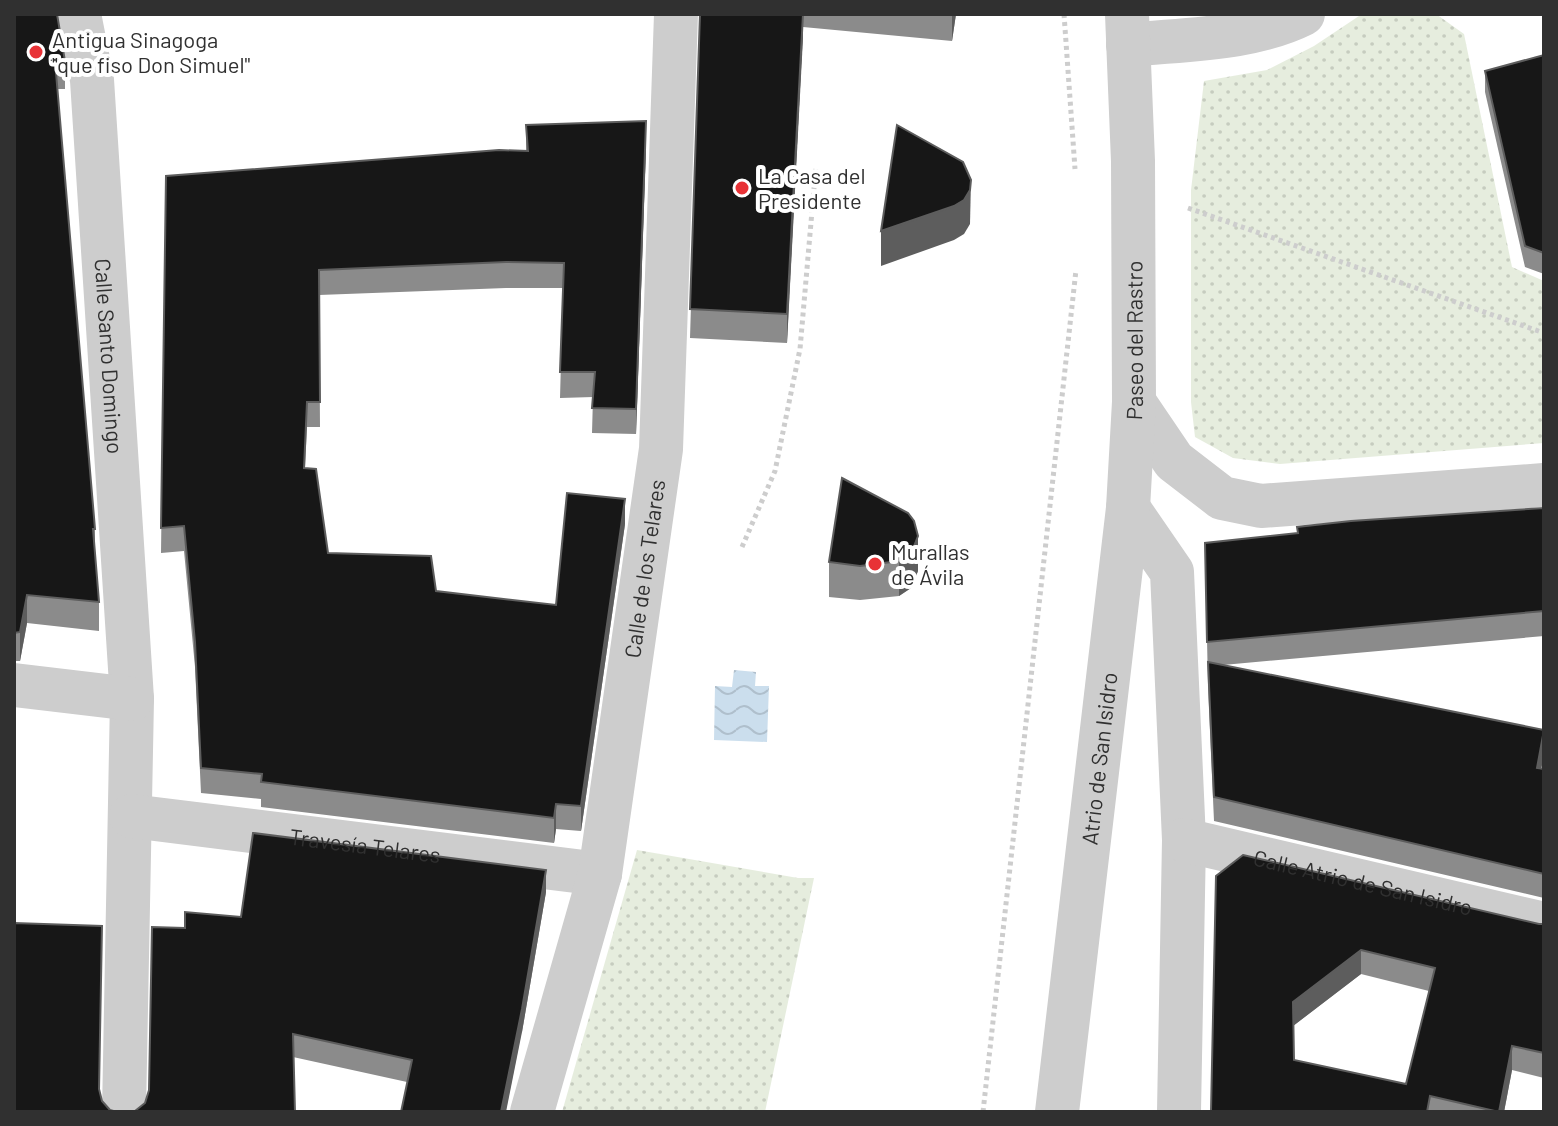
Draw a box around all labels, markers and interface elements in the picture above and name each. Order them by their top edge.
place label: Antigua Sinagoga "que fiso Don Simuel" [52,26,251,77]
marker: Antigua Sinagoga "que fiso Don Simuel" [27,43,45,61]
place label: La Casa del Presidente [758,162,866,213]
marker: La Casa del Presidente [733,179,751,197]
street label: Calle Santo Domingo [91,258,129,455]
street label: Paseo del Rastro [1120,261,1147,421]
street label: Calle de los Telares [618,478,669,660]
place label: Murallas de Ávila [891,538,970,589]
marker: Murallas de Ávila [866,555,884,573]
street label: Atrio de San Isidro [1076,671,1122,846]
street label: Travesía Telares [288,823,442,867]
street label: Calle Atrio de San Isidro [1251,844,1475,920]

